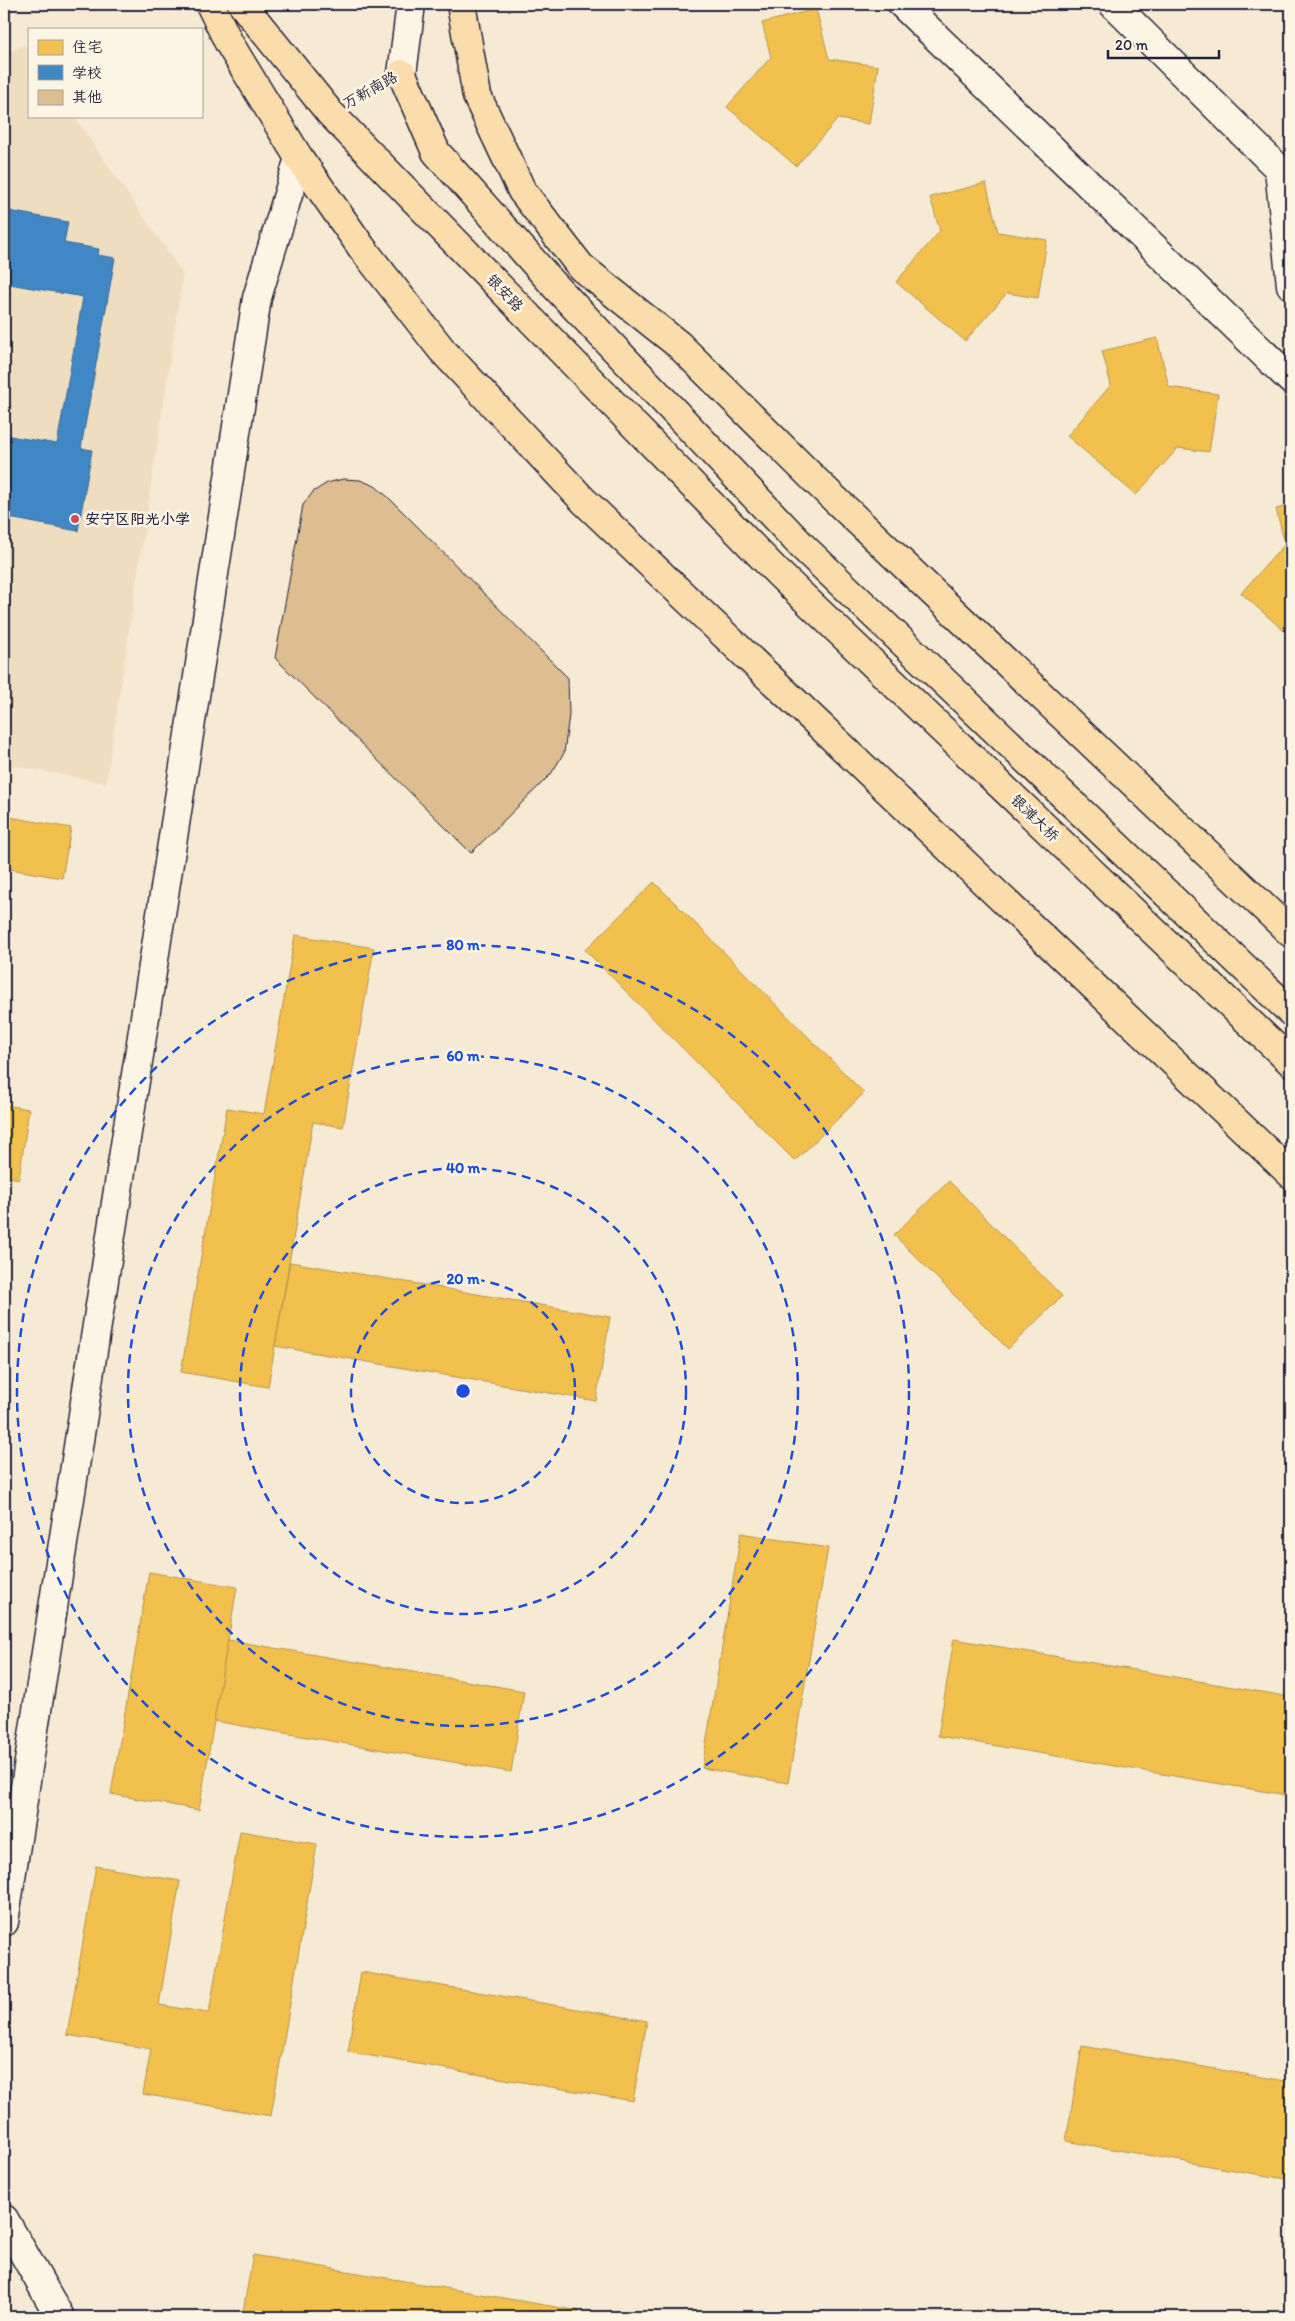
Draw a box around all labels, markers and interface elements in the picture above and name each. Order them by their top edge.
legend [28,28,202,118]
scale bar [1108,28,1219,60]
text: 20 m [1115,36,1149,54]
text: 住宅 [72,38,102,56]
text: 学校 [72,64,102,82]
street label: 万新南路 [339,68,401,112]
text: 其他 [72,88,102,106]
street label: 银安路 [483,271,527,315]
place label: 安宁区阳光小学 [85,510,190,528]
marker: 安宁区阳光小学 [69,513,81,525]
street label: 银滩大桥 [1007,791,1063,845]
text: 80 m [446,936,480,954]
text: 60 m [446,1047,480,1065]
text: 40 m [446,1159,481,1177]
text: 20 m [446,1270,480,1288]
centre of rings [454,1382,472,1400]

